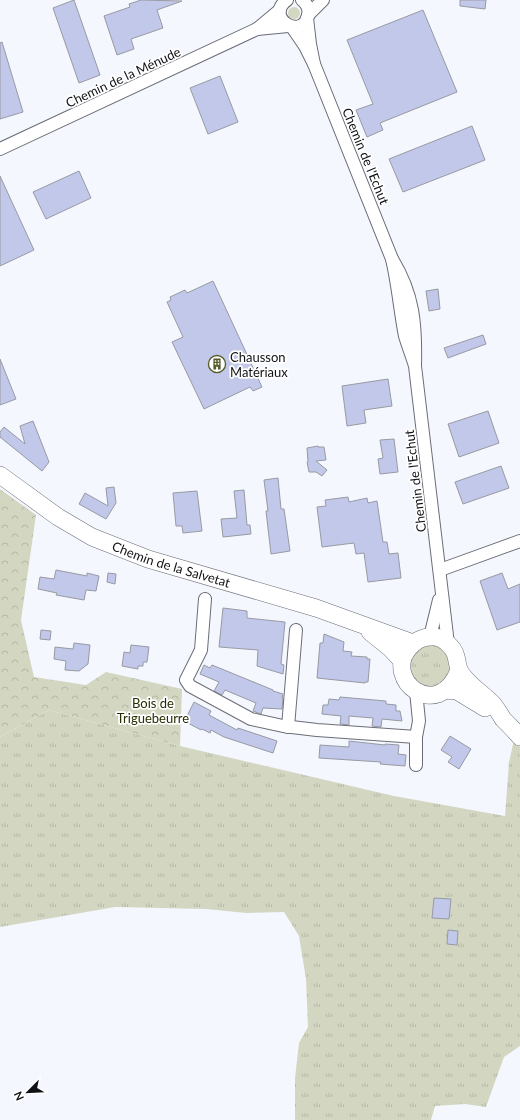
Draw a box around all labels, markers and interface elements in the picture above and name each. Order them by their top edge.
street label: Chemin de la Ménude [63,43,183,111]
street label: Chemin de l'Echut [339,105,393,207]
place label: Chausson Matériaux [230,349,288,380]
building icon: Chausson Matériaux [207,354,227,374]
street label: Chemin de l'Echut [401,429,429,533]
street label: Chemin de la Salvetat [110,538,233,591]
park label: Bois de Triguebeurre [117,695,189,726]
north arrow [8,1072,48,1112]
text: N [11,1090,26,1103]

